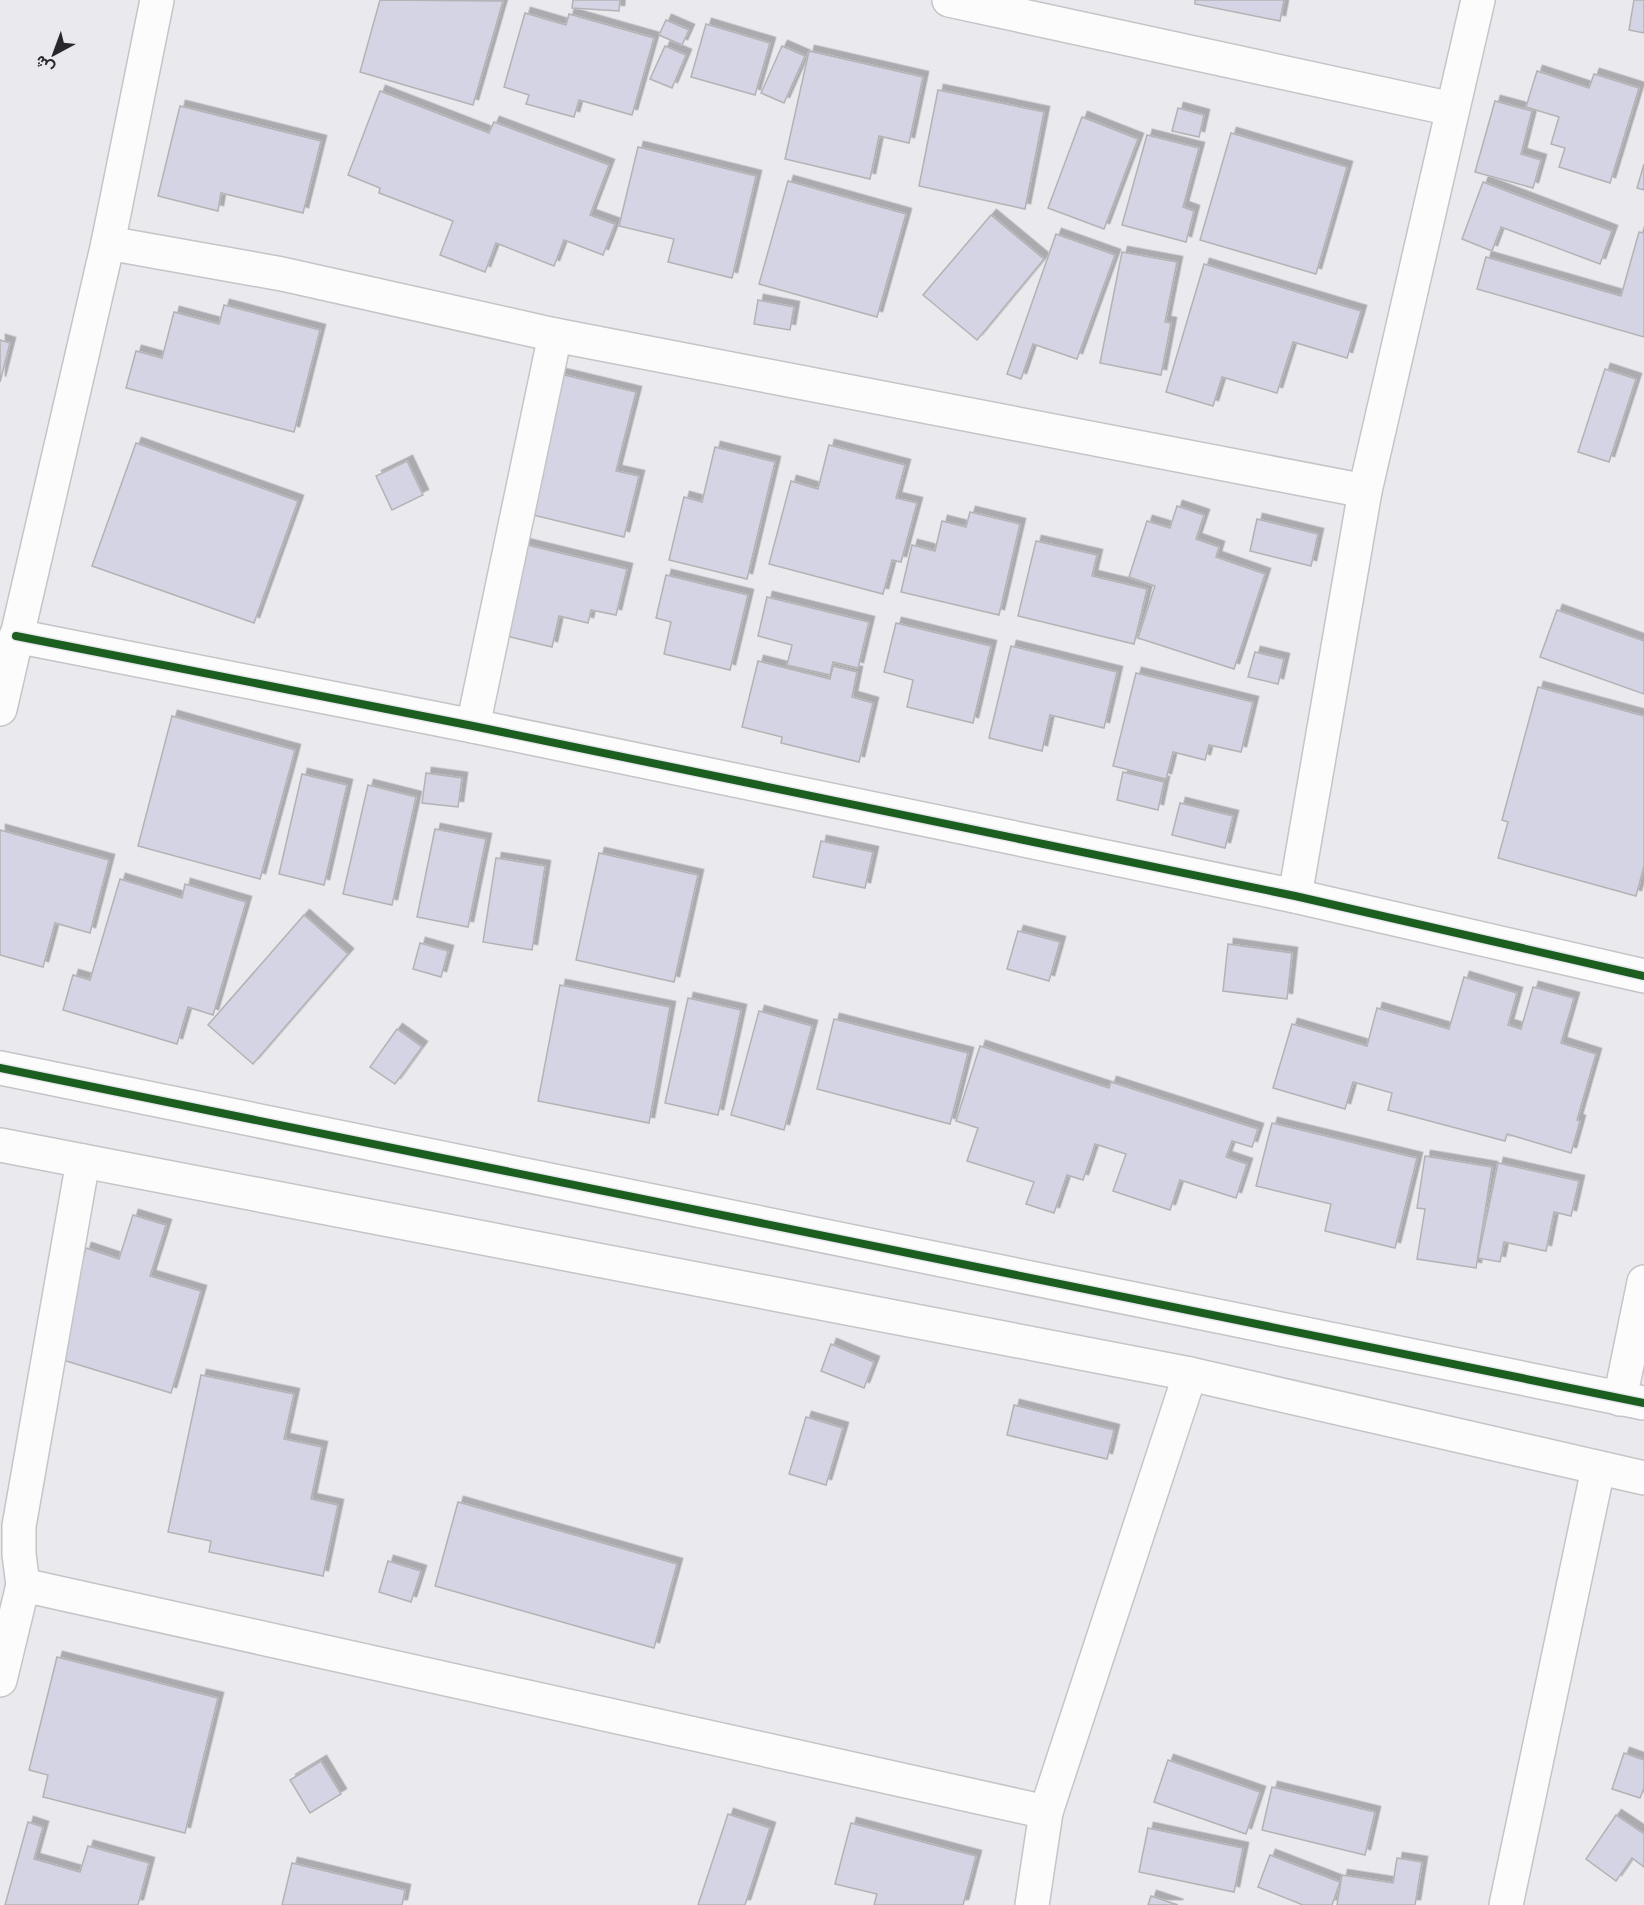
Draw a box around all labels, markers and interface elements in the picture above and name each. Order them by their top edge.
north arrow [24,24,84,84]
text: ش [32,51,58,78]

